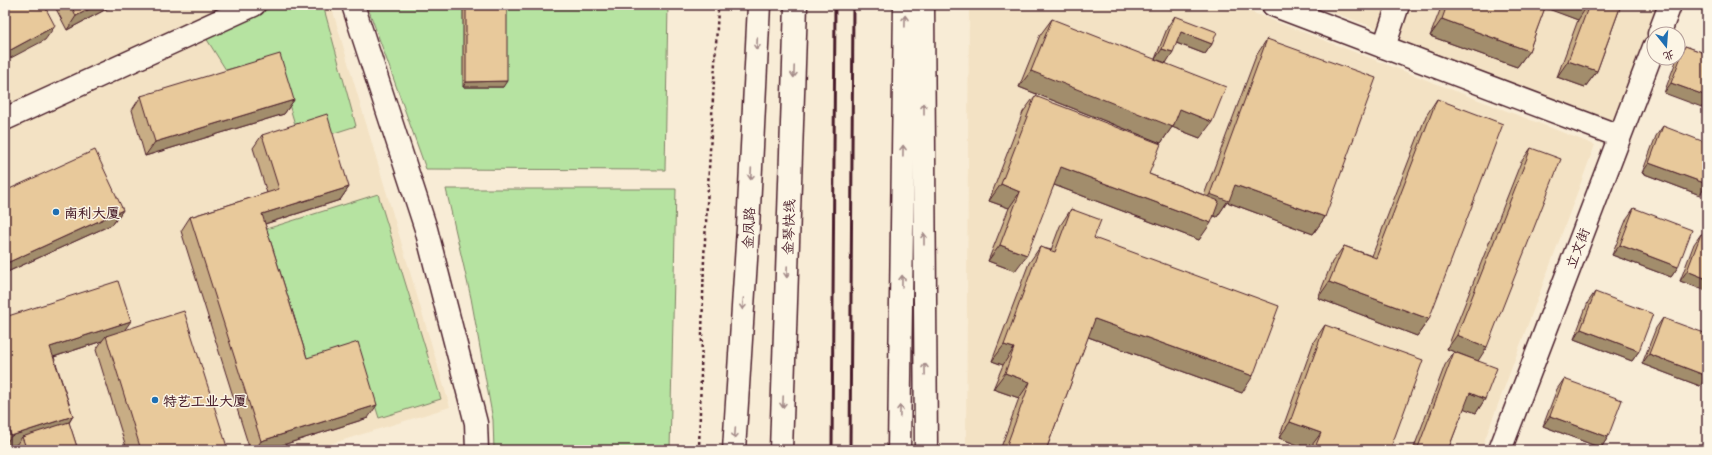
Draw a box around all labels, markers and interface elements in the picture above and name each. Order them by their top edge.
one-way arrow [901,15,908,28]
north arrow [1646,26,1686,66]
one-way arrow [754,37,761,50]
text: 北 [1661,46,1677,66]
one-way arrow [790,65,797,78]
one-way arrow [920,103,928,116]
one-way arrow [899,145,907,158]
one-way arrow [747,167,755,180]
street label: 金琴快线 [777,199,799,255]
place label: 南利大厦 [64,202,120,223]
street label: 金凤路 [736,206,760,250]
marker: 南利大厦 [51,207,61,217]
street label: 立文街 [1560,225,1594,271]
one-way arrow [920,233,928,246]
one-way arrow [783,265,791,278]
one-way arrow [898,275,905,288]
one-way arrow [740,297,747,310]
one-way arrow [921,363,929,376]
place label: 特艺工业大厦 [163,390,247,411]
marker: 特艺工业大厦 [150,395,160,405]
one-way arrow [779,395,786,408]
one-way arrow [896,405,904,418]
one-way arrow [731,426,738,439]

